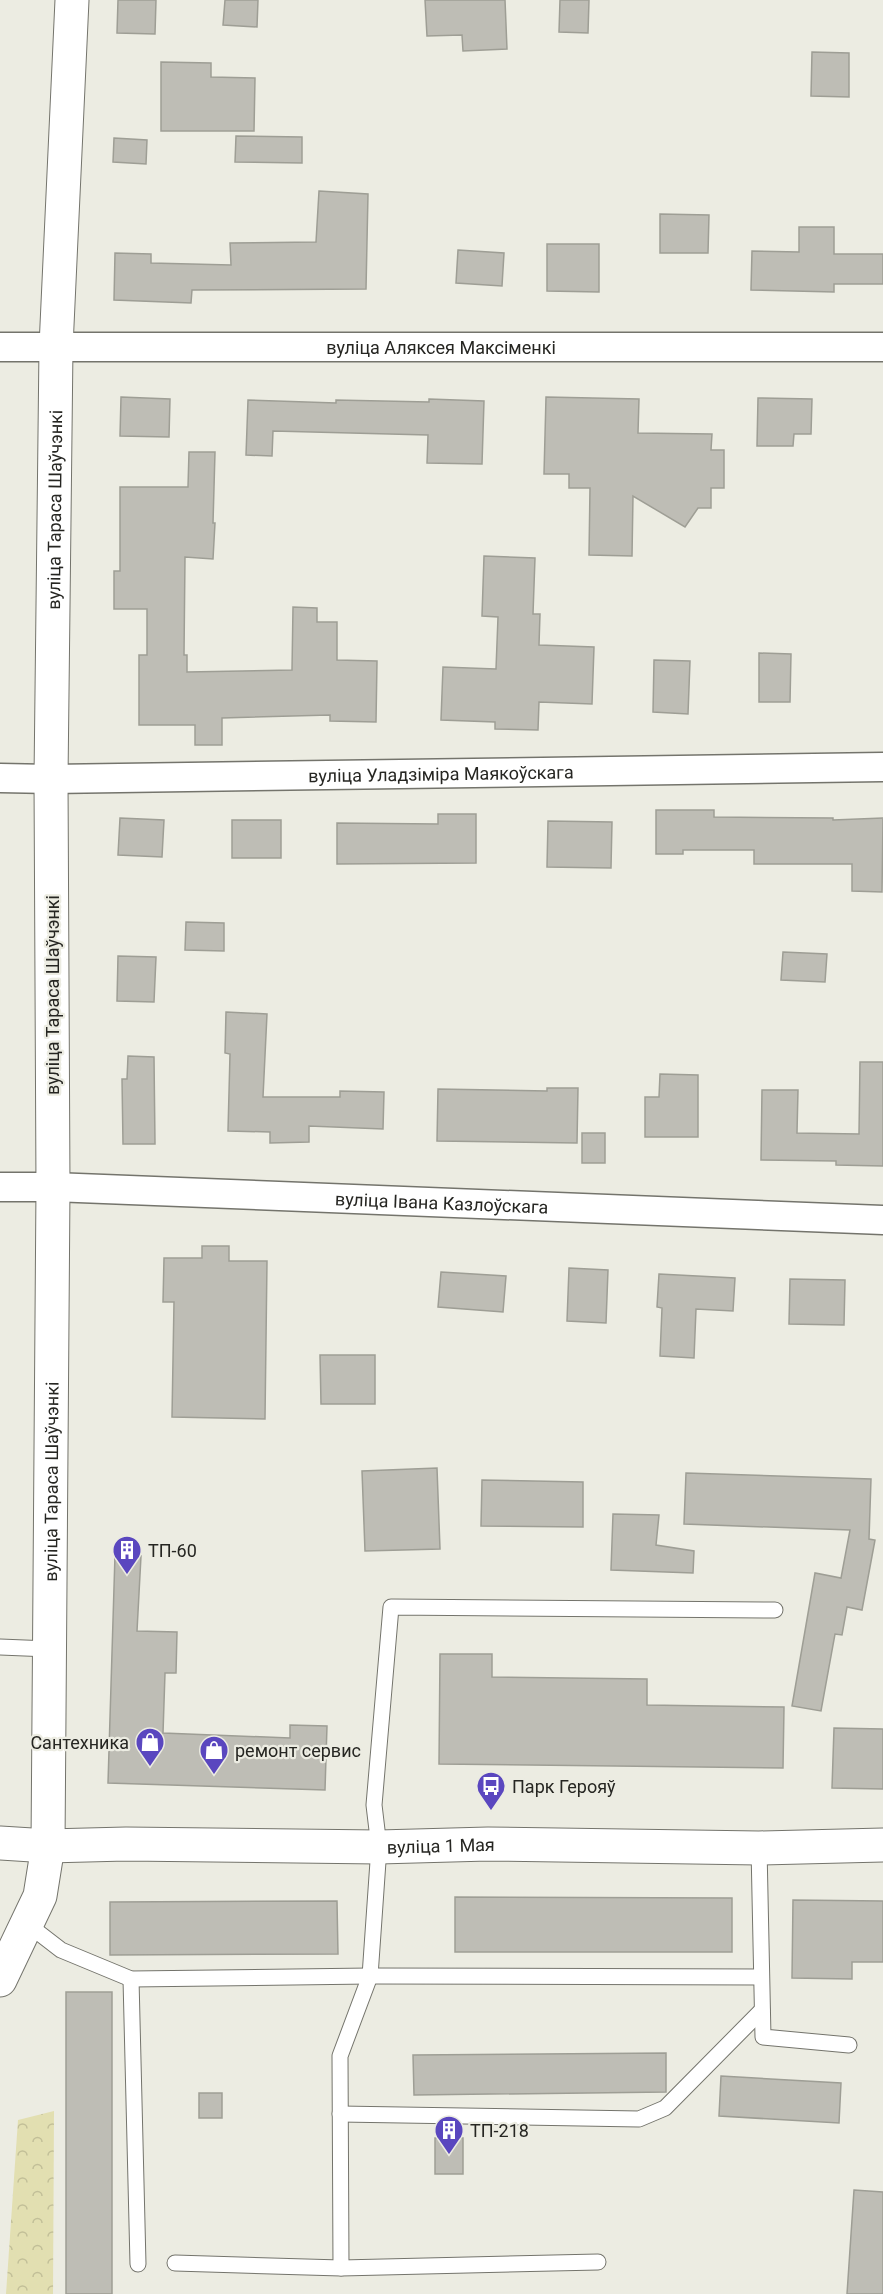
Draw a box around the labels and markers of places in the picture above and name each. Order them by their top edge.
building icon: ТП-60 [111,1534,143,1576]
place label: ТП-60 [148,1540,197,1561]
shop icon: Сантехника [134,1726,166,1768]
place label: Сантехника [30,1732,129,1753]
shop icon: ремонт сервис [198,1734,230,1776]
place label: ремонт сервис [235,1740,361,1761]
bus stop icon: Парк Герояў [475,1770,507,1812]
place label: Парк Герояў [512,1776,616,1797]
building icon: ТП-218 [433,2114,465,2156]
place label: ТП-218 [470,2120,529,2141]

